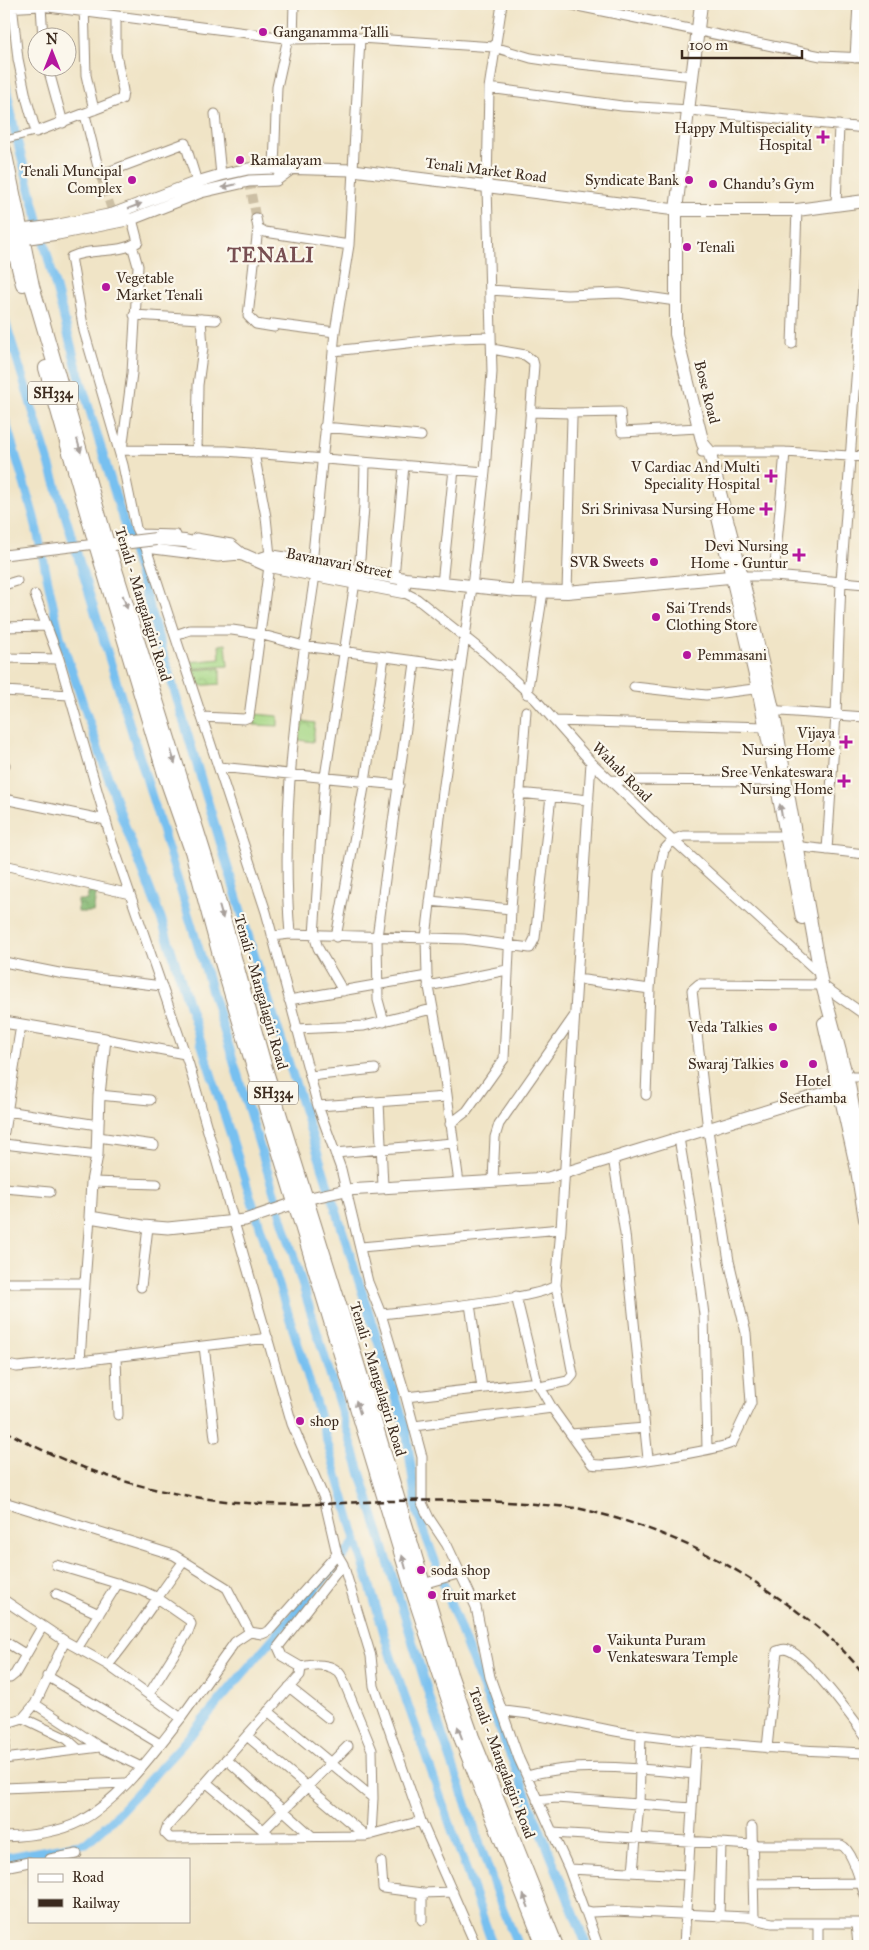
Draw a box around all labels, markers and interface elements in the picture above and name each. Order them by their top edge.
place label: Ganganamma Talli [273,23,389,41]
marker: Ganganamma Talli [257,26,269,38]
north arrow [28,28,78,78]
scale bar [682,28,802,60]
text: N [46,31,58,48]
text: 100 m [689,36,729,54]
place label: Happy Multispeciality Hospital [674,119,813,154]
marker: Happy Multispeciality Hospital [816,130,830,144]
place label: Ramalayam [250,151,322,169]
marker: Ramalayam [234,154,246,166]
street label: Tenali Market Road [424,154,548,186]
place label: Tenali Muncipal Complex [21,162,123,197]
place label: Syndicate Bank [585,171,679,189]
marker: Tenali Muncipal Complex [126,174,138,186]
marker: Syndicate Bank [683,174,695,186]
place label: Chandu's Gym [723,175,815,193]
marker: Chandu's Gym [707,178,719,190]
one-way arrow [221,182,236,190]
one-way arrow [128,202,143,209]
place label: Tenali [697,238,735,256]
marker: Tenali [681,241,693,253]
district label: TENALI [226,243,315,267]
place label: Vegetable Market Tenali [115,269,203,304]
marker: Vegetable Market Tenali [100,281,112,293]
street label: Bose Road [690,359,724,426]
road number: SH334 [28,382,78,404]
one-way arrow [75,438,83,453]
place label: V Cardiac And Multi Speciality Hospital [630,458,761,493]
marker: V Cardiac And Multi Speciality Hospital [764,469,778,483]
place label: Sri Srinivasa Nursing Home [581,500,755,518]
marker: Sri Srinivasa Nursing Home [759,502,773,516]
street label: Tenali - Mangalagiri Road [111,525,175,684]
place label: Devi Nursing Home - Guntur [690,537,789,572]
street label: Bavanavari Street [284,544,394,582]
marker: Devi Nursing Home - Guntur [792,548,806,562]
place label: SVR Sweets [570,553,644,571]
marker: SVR Sweets [648,556,660,568]
one-way arrow [121,594,129,609]
place label: Sai Trends Clothing Store [666,599,757,634]
marker: Sai Trends Clothing Store [650,611,662,623]
place label: Pemmasani [697,646,767,664]
marker: Pemmasani [681,649,693,661]
place label: Vijaya Nursing Home [742,724,836,759]
marker: Vijaya Nursing Home [839,735,853,749]
street label: Wahab Road [588,738,656,806]
one-way arrow [170,749,177,764]
place label: Sree Venkateswara Nursing Home [721,763,834,798]
marker: Sree Venkateswara Nursing Home [837,774,851,788]
one-way arrow [777,803,785,819]
one-way arrow [217,904,225,919]
street label: Tenali - Mangalagiri Road [230,912,292,1072]
place label: Veda Talkies [687,1018,763,1036]
marker: Veda Talkies [767,1021,779,1033]
place label: Swaraj Talkies [688,1055,774,1073]
marker: Swaraj Talkies [778,1058,790,1070]
marker: Hotel Seethamba [807,1058,819,1070]
place label: Hotel Seethamba [779,1072,847,1107]
road number: SH334 [248,1082,298,1104]
street label: Tenali - Mangalagiri Road [346,1300,410,1459]
one-way arrow [353,1399,361,1414]
place label: shop [310,1412,339,1430]
marker: shop [294,1415,306,1427]
one-way arrow [400,1555,408,1570]
place label: soda shop [431,1561,490,1579]
marker: soda shop [415,1564,427,1576]
place label: fruit market [442,1586,517,1604]
marker: fruit market [426,1589,438,1601]
place label: Vaikunta Puram Venkateswara Temple [606,1631,738,1666]
marker: Vaikunta Puram Venkateswara Temple [591,1643,603,1655]
street label: Tenali - Mangalagiri Road [465,1685,539,1841]
one-way arrow [456,1726,463,1741]
legend [28,1858,190,1922]
text: Road [72,1868,104,1886]
text: Railway [72,1894,121,1912]
one-way arrow [521,1894,529,1908]

